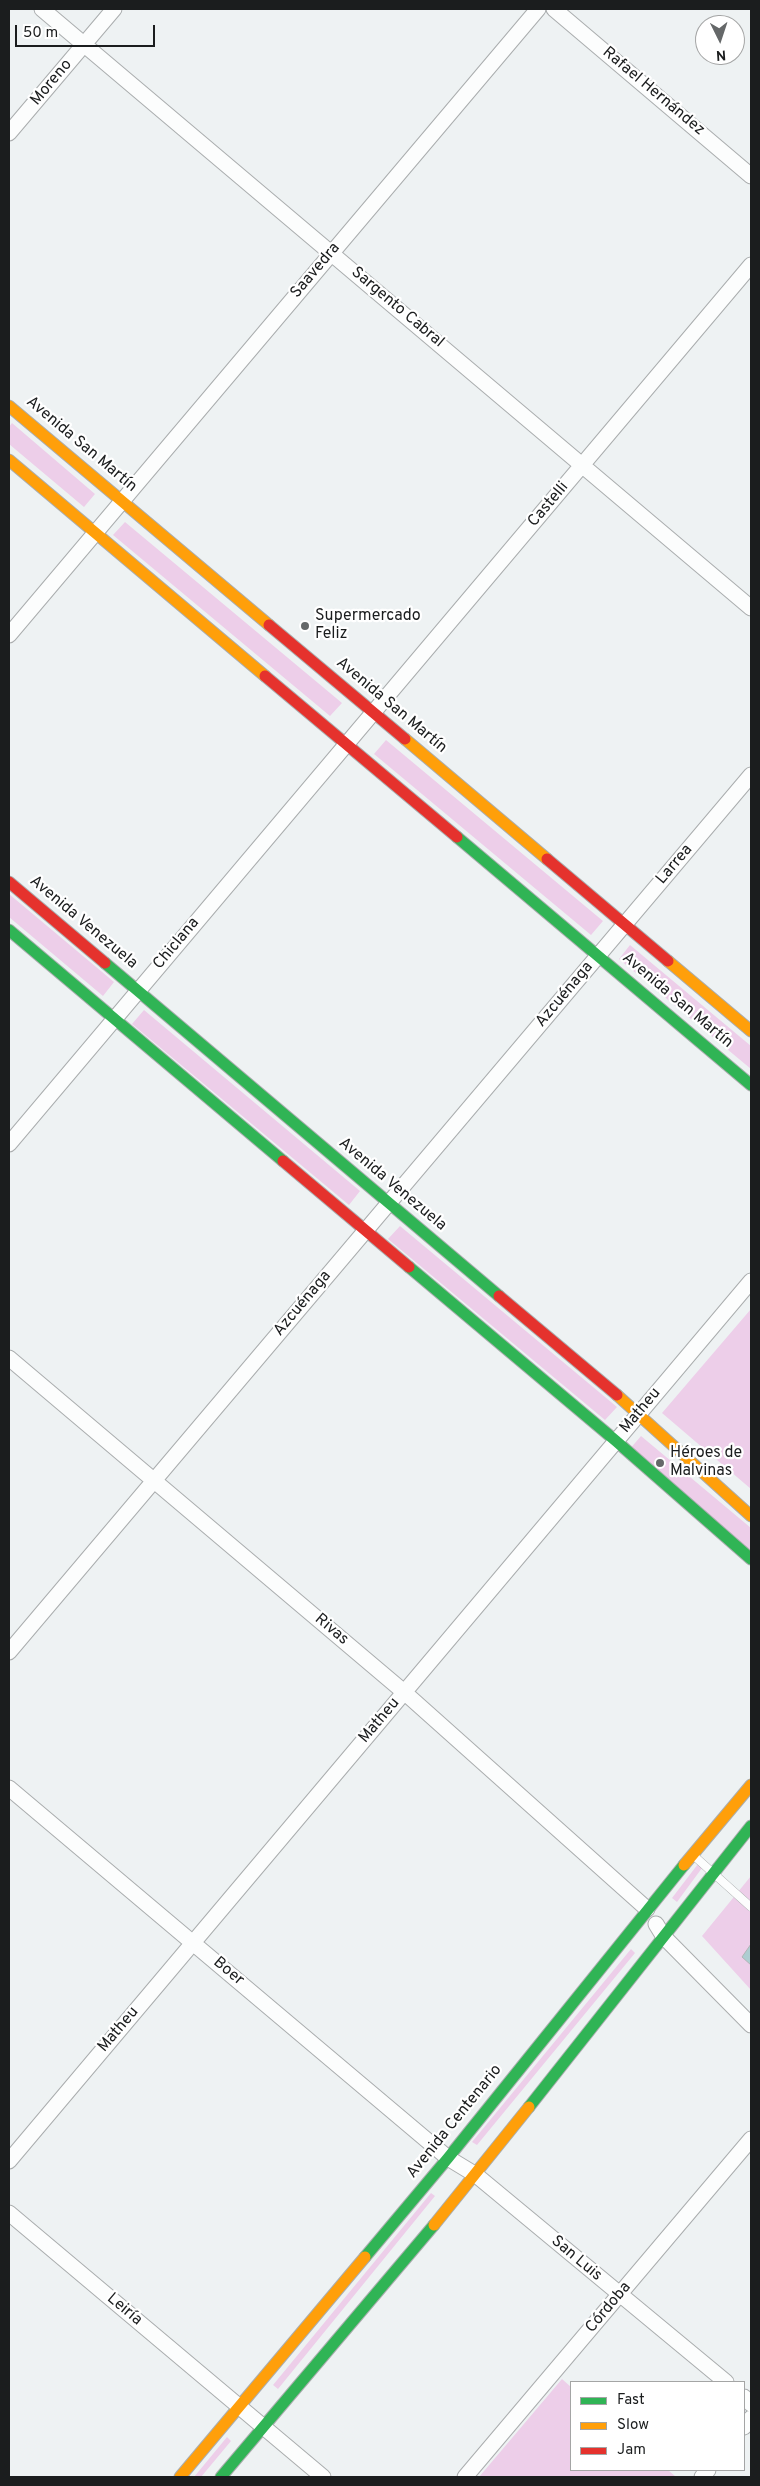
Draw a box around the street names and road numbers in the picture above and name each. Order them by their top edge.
street label: Rafael Hernández [598,44,708,140]
street label: Moreno [27,56,77,110]
street label: Saavedra [287,239,345,303]
street label: Sargento Cabral [347,264,447,352]
street label: Avenida San Martín [22,393,140,497]
street label: Castelli [525,479,573,531]
street label: Avenida San Martín [332,654,450,758]
street label: Larrea [653,841,697,889]
street label: Avenida Venezuela [25,872,141,974]
street label: Chiclana [150,914,204,974]
street label: Avenida San Martín [618,949,736,1053]
street label: Azcuénaga [532,958,598,1032]
street label: Avenida Venezuela [334,1134,450,1236]
street label: Azcuénaga [270,1267,336,1341]
street label: Matheu [617,1384,665,1438]
street label: Rivas [310,1610,352,1650]
street label: Matheu [356,1694,404,1748]
street label: Boer [208,1953,248,1991]
street label: Matheu [95,2003,143,2057]
street label: Avenida Centenario [403,2061,507,2183]
street label: San Luis [547,2232,605,2286]
street label: Córdoba [582,2279,636,2337]
street label: Leiría [102,2290,146,2330]

